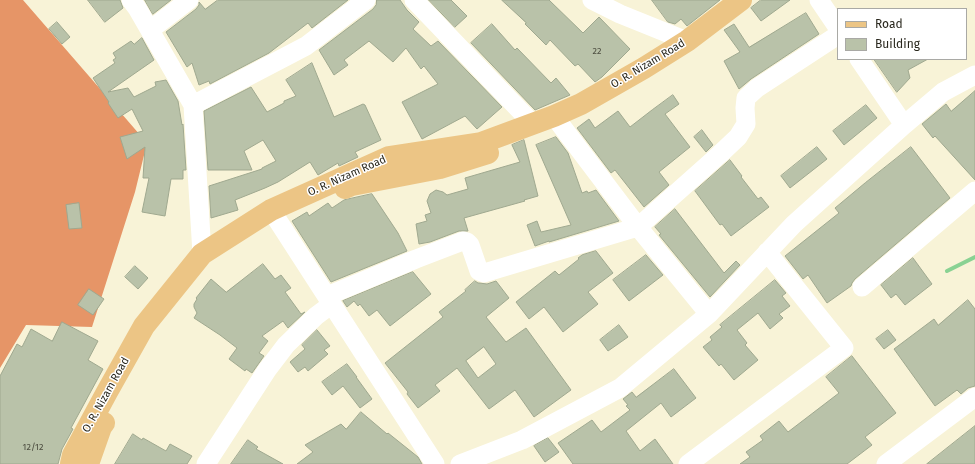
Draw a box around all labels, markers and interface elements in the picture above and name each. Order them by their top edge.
legend [837,8,967,60]
text: Road [875,17,903,31]
street label: O. R. Nizam Road [609,37,687,91]
text: Building [875,37,920,51]
house number: 22 [593,46,601,56]
street label: O. R. Nizam Road [306,153,388,199]
street label: O. R. Nizam Road [80,355,132,435]
house number: 12/12 [23,442,43,452]

